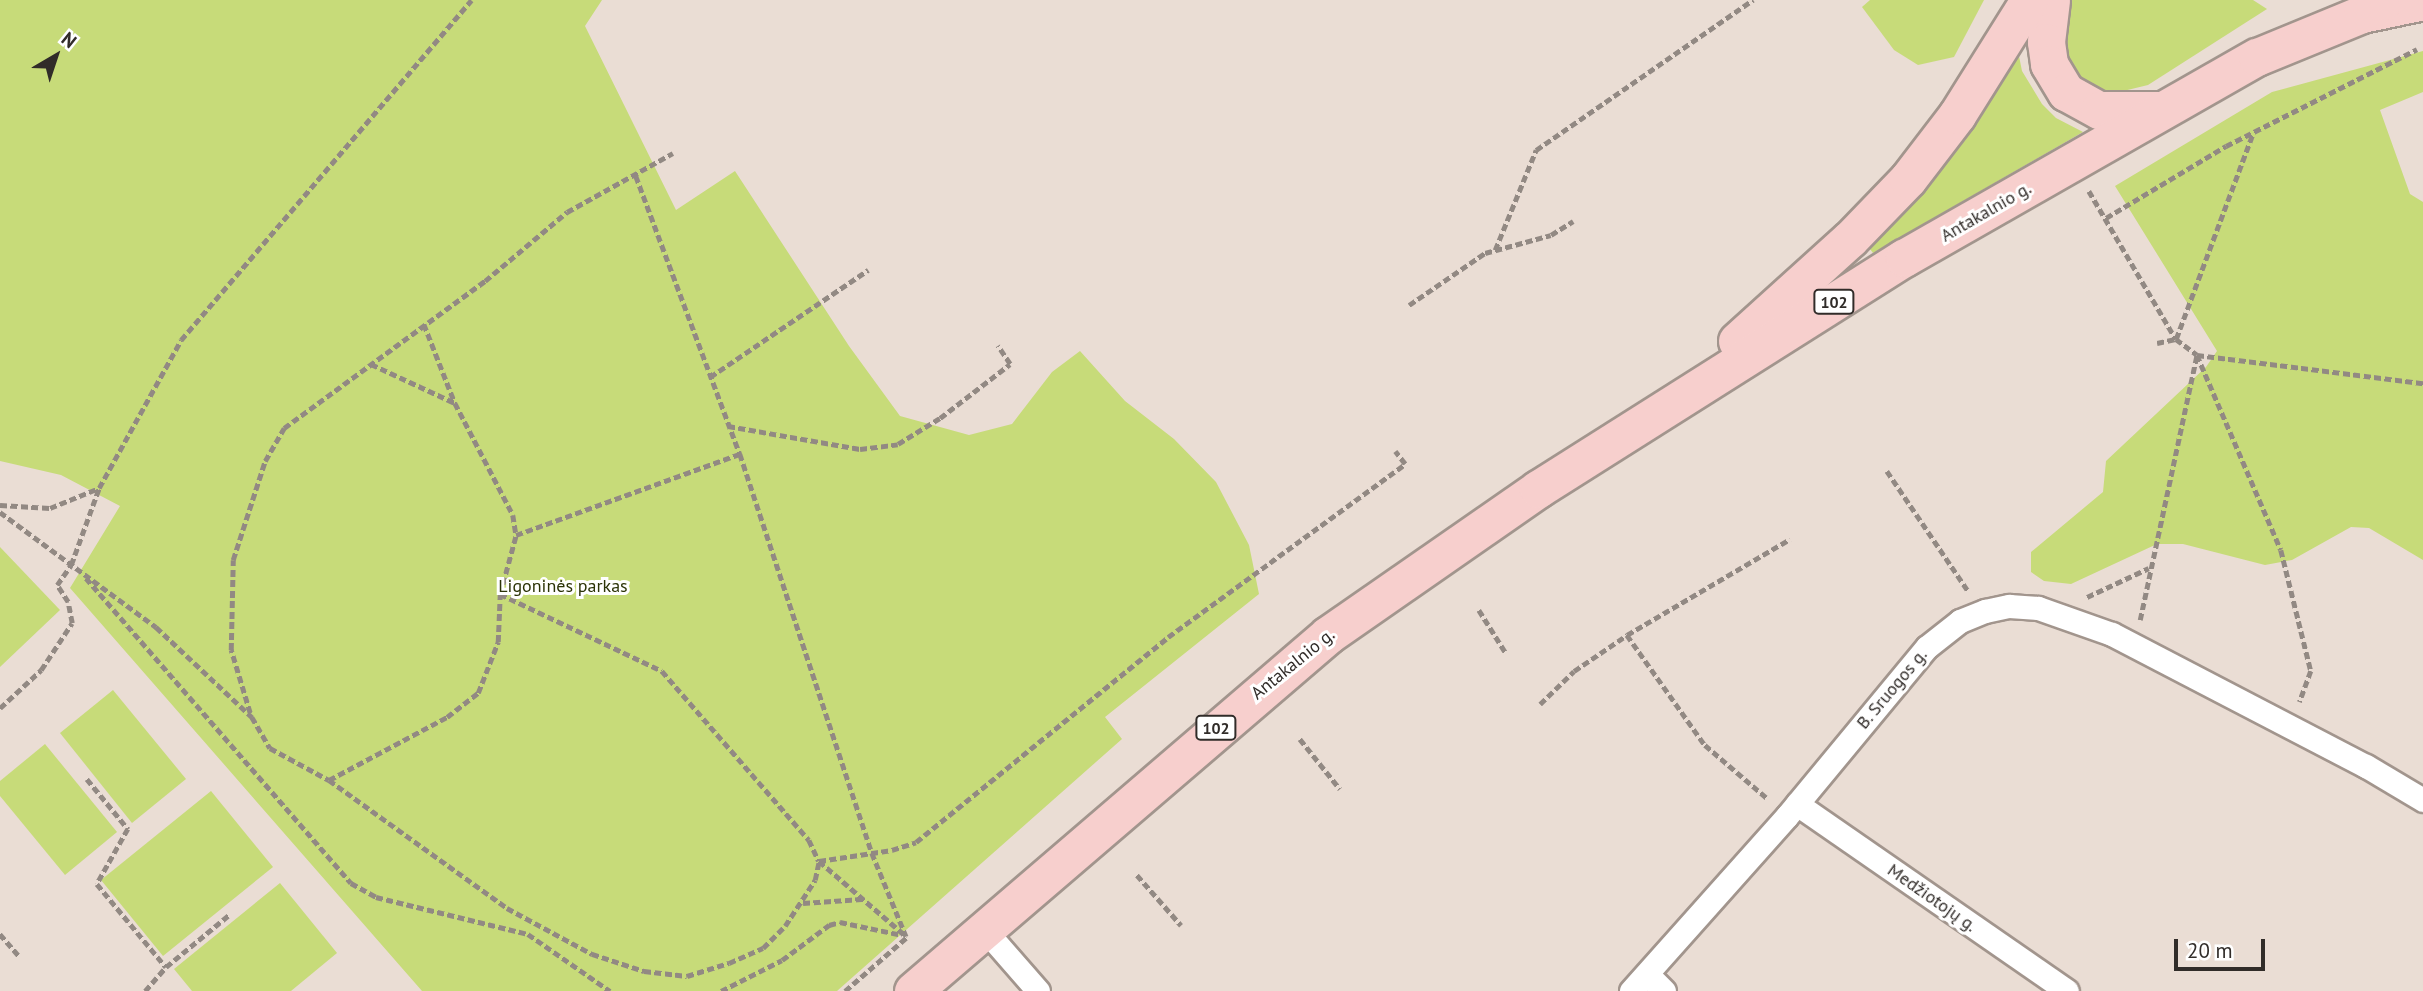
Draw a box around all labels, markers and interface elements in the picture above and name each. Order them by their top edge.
north arrow [21,21,91,91]
text: N [57,26,82,53]
street label: Antakalnio g. [1937,177,2035,247]
road number: 102 [1813,290,1855,314]
park label: Ligoninės parkas [498,575,628,597]
street label: Antakalnio g. [1247,624,1339,704]
street label: B. Sruogos g. [1852,644,1932,734]
road number: 102 [1195,716,1237,740]
street label: Medžiotojų g. [1883,859,1981,937]
scale bar [2178,925,2269,969]
text: 20 m [2187,937,2233,964]

